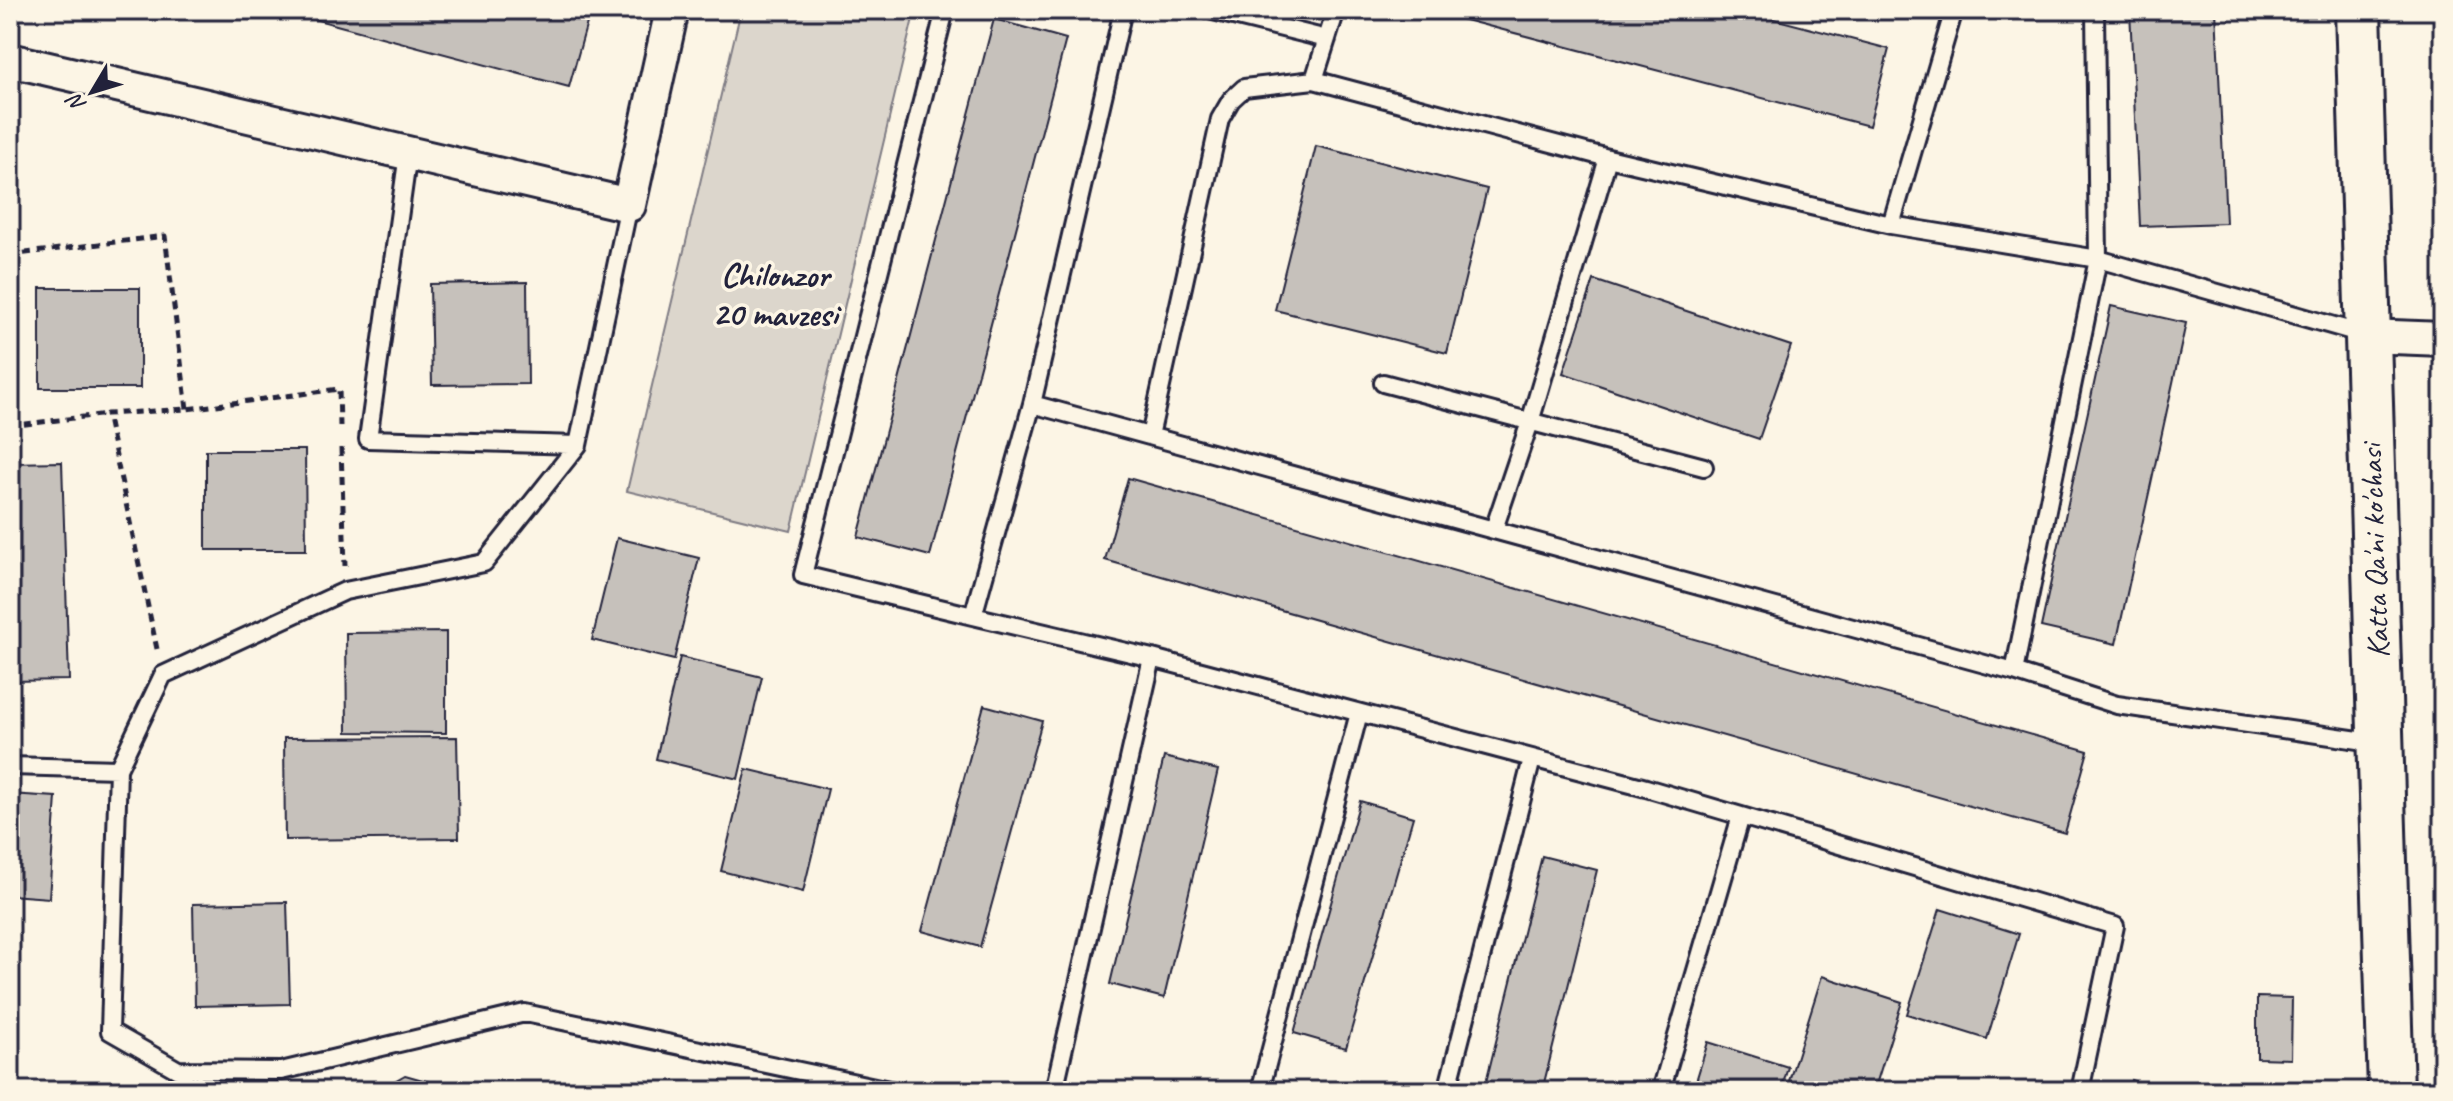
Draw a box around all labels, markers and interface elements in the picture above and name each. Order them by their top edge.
north arrow [52,52,132,132]
text: N [60,87,92,118]
district label: Chilonzor 20 mavzesi [712,253,842,335]
street label: Katta Qa'ni ko'chasi [2350,439,2399,659]

